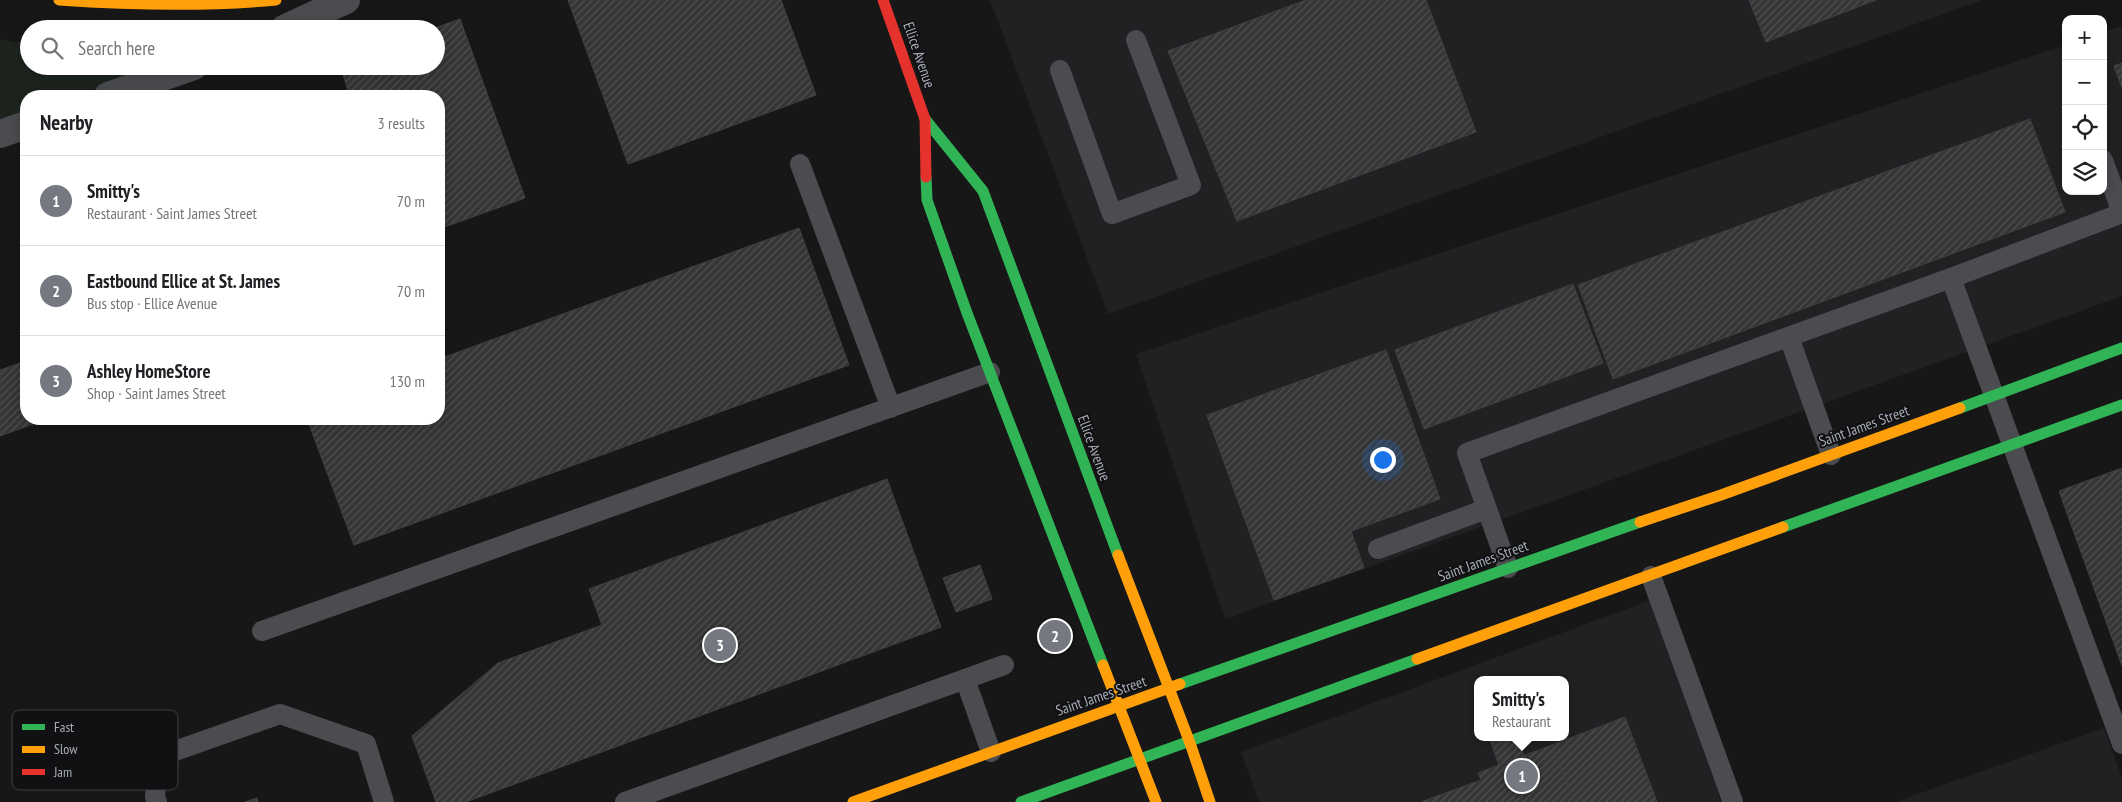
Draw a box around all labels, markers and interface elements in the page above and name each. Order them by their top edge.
map controls [2062,15,2107,195]
button: + [2062,15,2107,60]
street label: Ellice Avenue [899,19,940,90]
search box [20,20,445,75]
icon: search [38,34,66,62]
text: Search here [78,36,155,60]
button: − [2062,60,2107,105]
button: locate [2062,105,2107,150]
text: Nearby [40,109,93,136]
text: 3 results [378,113,425,133]
button: layers [2062,150,2107,195]
text: Smitty's [87,179,140,203]
text: 1 [52,191,60,211]
text: 70 m [397,191,425,211]
text: Restaurant · Saint James Street [87,203,257,223]
text: Eastbound Ellice at St. James [87,269,280,293]
text: 2 [52,281,60,301]
text: 70 m [397,281,425,301]
text: Bus stop · Ellice Avenue [87,293,217,313]
text: Ashley HomeStore [87,359,211,383]
text: 3 [52,371,60,391]
text: 130 m [390,371,425,391]
text: Shop · Saint James Street [87,383,226,403]
street label: Saint James Street [1816,400,1911,451]
street label: Ellice Avenue [1074,412,1115,483]
your location [1370,447,1396,473]
street label: Saint James Street [1435,535,1530,586]
pin: 2 [1039,617,1071,655]
pin: 3 [704,626,736,664]
street label: Saint James Street [1053,671,1149,720]
popup [1474,676,1569,741]
text: Smitty's [1492,687,1545,711]
legend [12,710,178,790]
text: Restaurant [1492,711,1551,731]
text: Fast [54,718,74,736]
text: Slow [54,740,78,758]
pin: 1 [1506,757,1538,795]
text: Jam [53,763,72,781]

